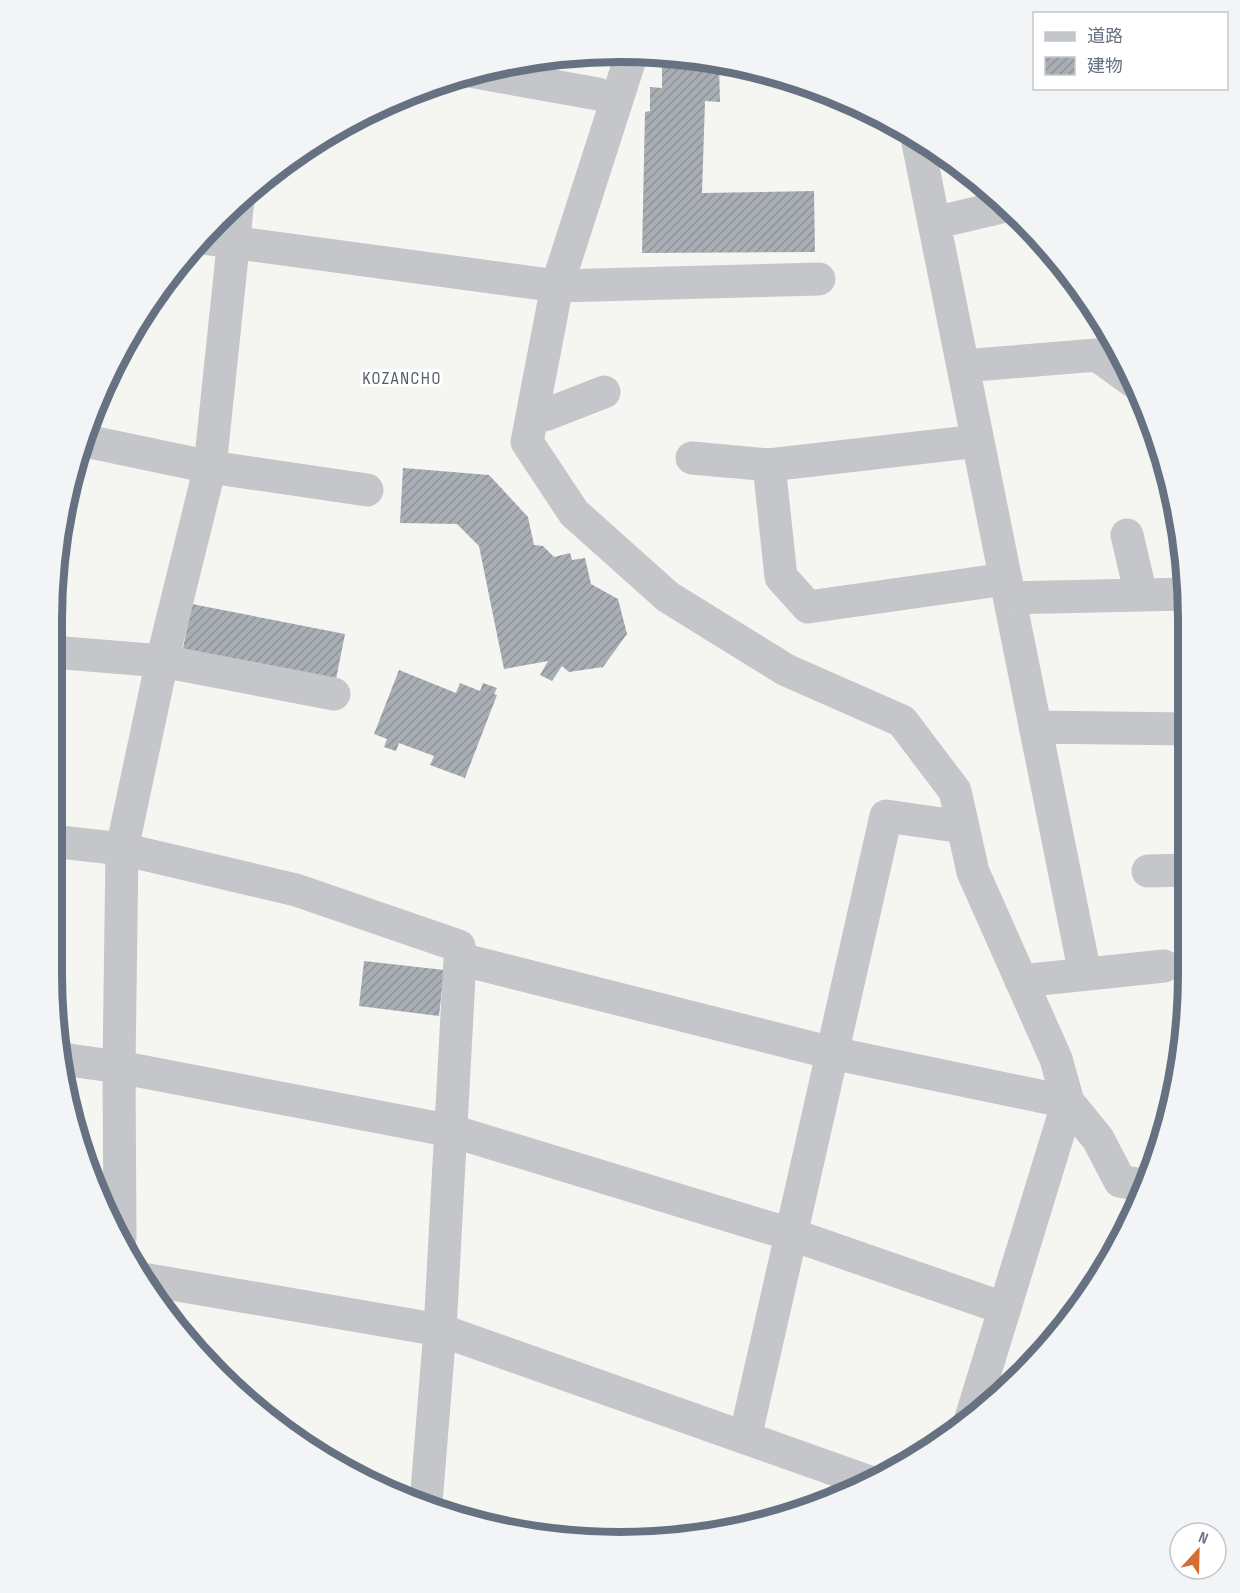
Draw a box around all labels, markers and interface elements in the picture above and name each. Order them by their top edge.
legend [1033,12,1228,90]
text: 道路 [1087,26,1123,47]
text: 建物 [1087,56,1123,77]
district label: KOZANCHO [362,368,442,389]
north arrow [1168,1521,1228,1581]
text: N [1196,1528,1211,1549]

